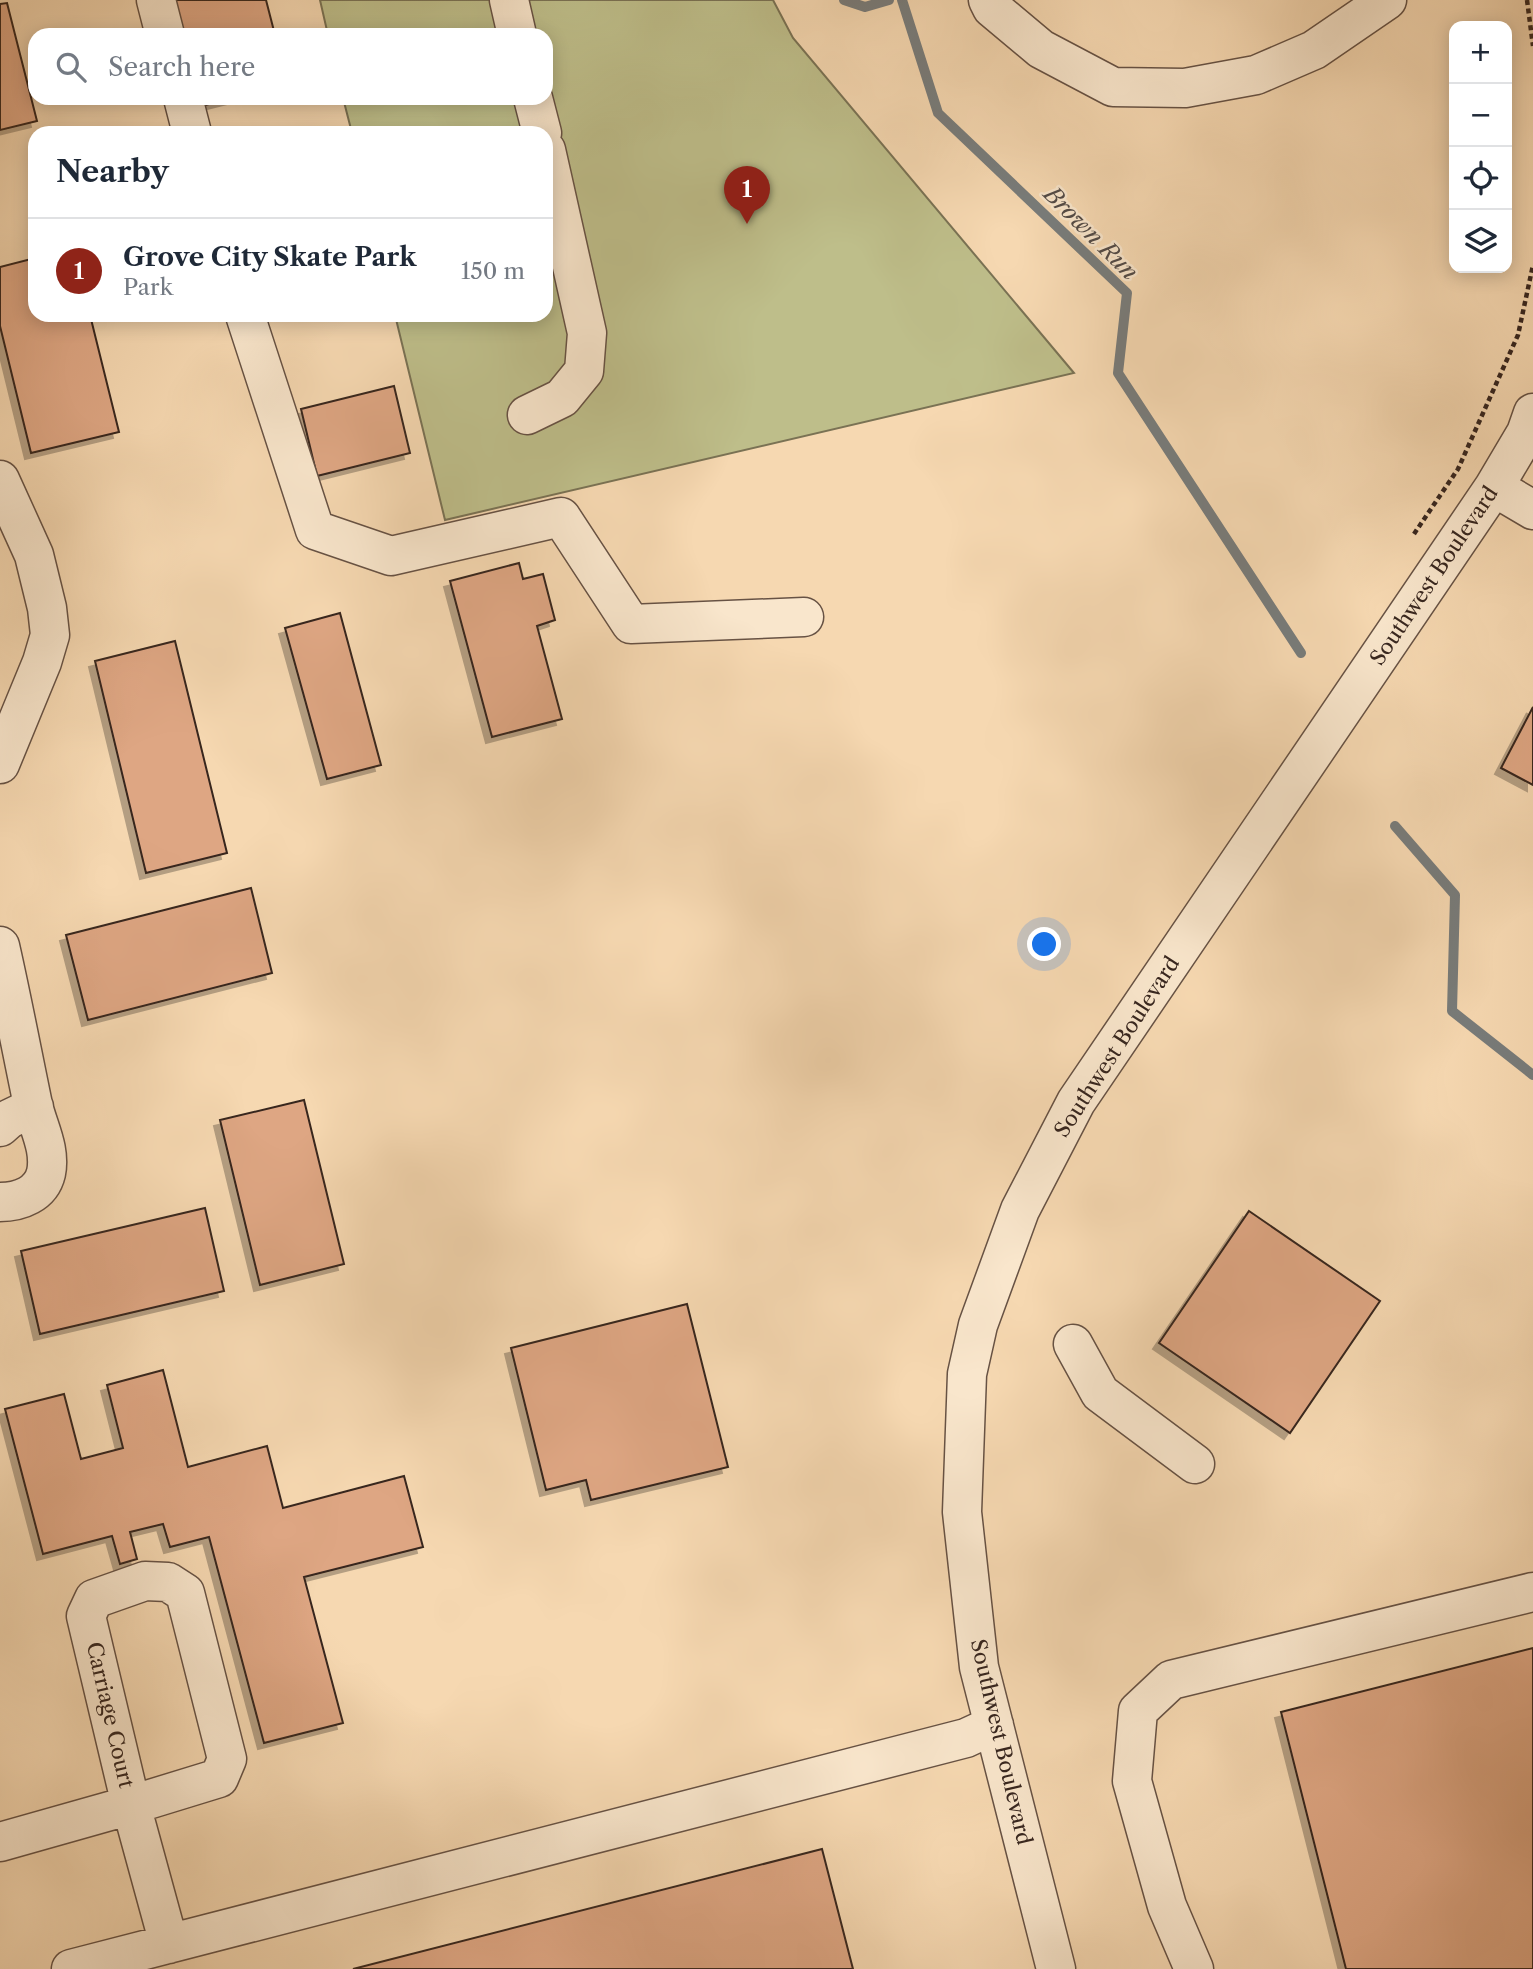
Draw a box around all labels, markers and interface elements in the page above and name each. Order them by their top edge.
map controls [1449,21,1512,273]
button: + [1449,21,1512,84]
search box [28,28,553,105]
icon: search [52,48,90,86]
text: Search here [108,51,255,83]
button: − [1449,84,1512,147]
button: locate [1449,147,1512,210]
text: Nearby [56,153,169,190]
pin: 1 [724,166,770,224]
water label: Brown Run [1037,179,1144,286]
button: layers [1449,210,1512,273]
text: Grove City Skate Park [123,241,416,273]
text: 1 [74,257,84,285]
text: 150 m [461,257,525,285]
text: Park [123,273,173,301]
street label: Southwest Boulevard [1364,481,1503,670]
your location [1027,927,1061,961]
street label: Southwest Boulevard [1049,952,1184,1142]
street label: Southwest Boulevard [966,1637,1037,1847]
street label: Carriage Court [82,1639,140,1791]

